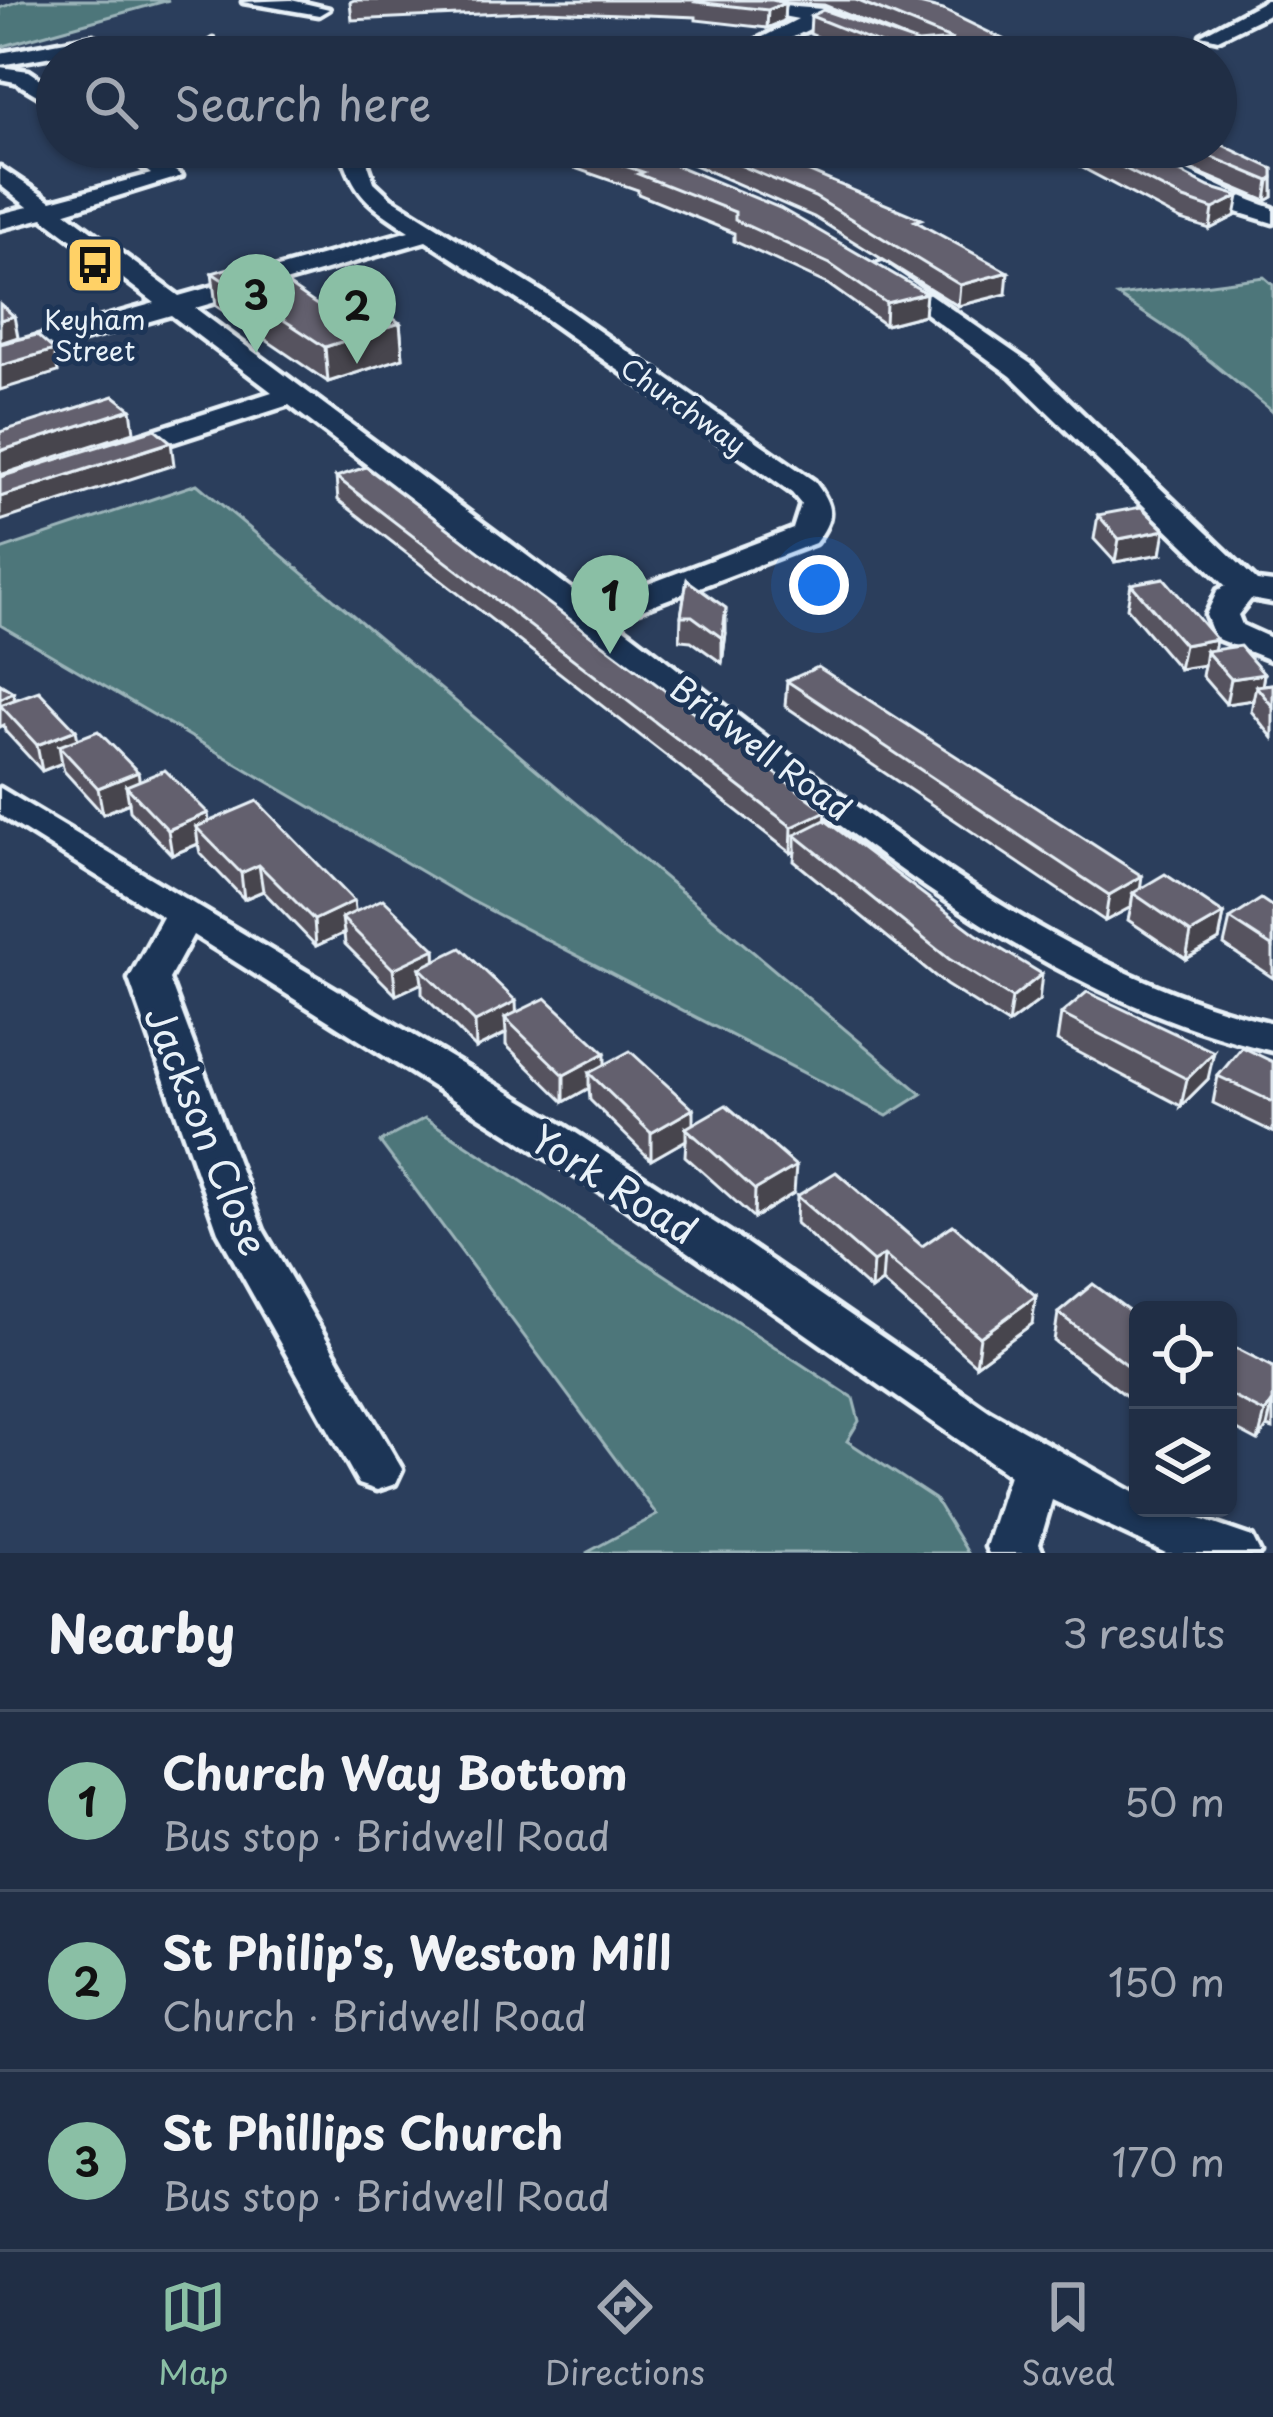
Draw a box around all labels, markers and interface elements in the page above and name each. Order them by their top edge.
search box [36,36,1237,168]
text: Search here [174,68,431,136]
icon: search [78,69,144,135]
bus stop icon: Keyham Street [64,234,126,296]
pin: 3 [217,254,295,353]
pin: 2 [318,265,396,364]
place label: Keyham Street [44,298,146,370]
street label: Churchway [613,347,755,463]
pin: 1 [571,555,649,654]
your location [789,555,849,615]
street label: Bridwell Road [661,662,863,832]
street label: Jackson Close [131,996,285,1264]
street label: York Road [520,1108,710,1258]
map controls [1129,1301,1237,1517]
button: locate [1129,1301,1237,1409]
button: layers [1129,1409,1237,1517]
text: Nearby [48,1593,235,1670]
text: 3 results [1062,1602,1225,1661]
text: Church Way Bottom [162,1737,628,1805]
text: 1 [78,1771,96,1830]
text: 50 m [1124,1771,1225,1830]
text: Bus stop · Bridwell Road [162,1805,611,1864]
text: St Philip's, Weston Mill [162,1917,671,1985]
text: 2 [73,1951,101,2010]
text: 150 m [1108,1951,1225,2010]
text: Church · Bridwell Road [162,1985,587,2044]
text: St Phillips Church [162,2097,563,2165]
text: 3 [74,2131,100,2190]
text: 170 m [1112,2131,1225,2190]
text: Bus stop · Bridwell Road [162,2165,611,2224]
tab: Map [158,2274,229,2396]
tab: Directions [545,2274,705,2396]
tab: Saved [1021,2274,1115,2396]

